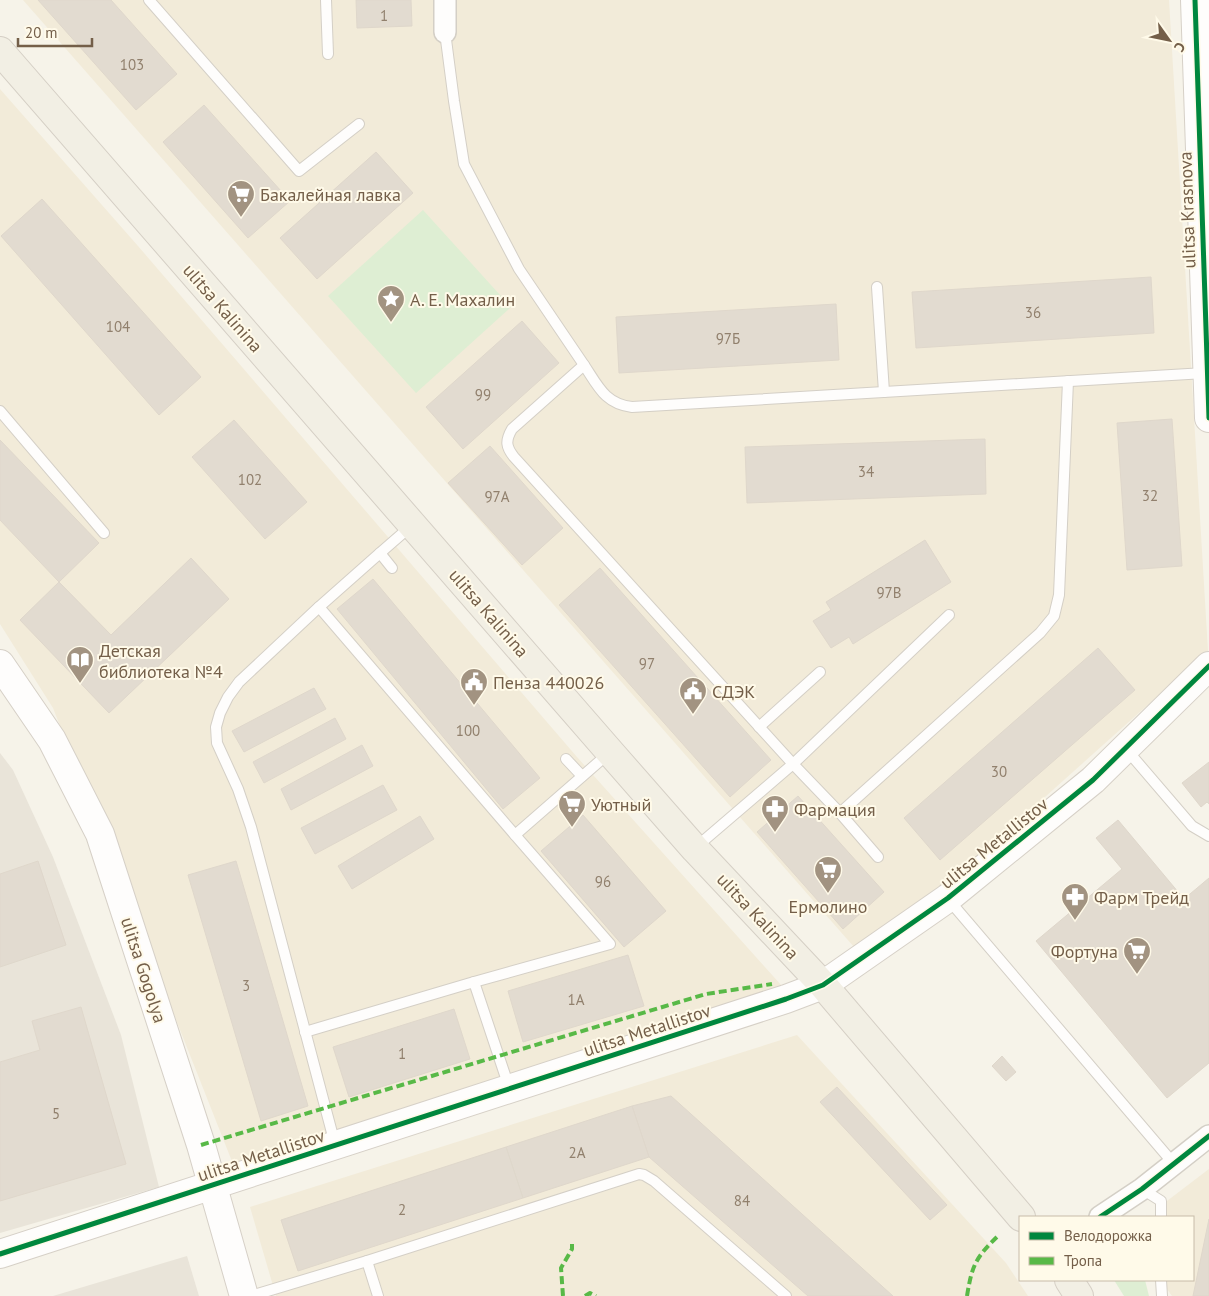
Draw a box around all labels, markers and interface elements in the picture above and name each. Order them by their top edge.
house number: 1 [380,6,388,25]
scale bar [18,15,91,47]
north arrow [1144,15,1194,65]
text: 20 m [25,23,58,42]
text: С [1170,39,1190,55]
house number: 103 [120,55,144,74]
street label: ulitsa Krasnova [1173,151,1201,269]
supermarket icon: Бакалейная лавка [226,179,256,218]
place label: Бакалейная лавка [260,183,401,206]
street label: ulitsa Kalinina [178,259,268,357]
place icon: А. Е. Махалин [376,284,406,323]
place label: А. Е. Махалин [410,288,515,311]
house number: 36 [1025,303,1041,322]
house number: 104 [106,317,130,336]
house number: 97Б [716,329,740,348]
house number: 99 [475,385,491,404]
house number: 34 [858,462,874,481]
house number: 102 [238,470,262,489]
house number: 32 [1142,486,1158,505]
house number: 97А [484,487,510,506]
street label: ulitsa Kalinina [444,564,534,662]
house number: 97В [876,583,902,602]
place label: Детская библиотека №4 [99,639,223,683]
library icon: Детская библиотека №4 [65,645,95,684]
house number: 97 [639,654,655,673]
public building icon: Пенза 440026 [459,667,489,706]
place label: Пенза 440026 [493,671,604,694]
public building icon: СДЭК [678,676,708,715]
place label: СДЭК [712,680,755,703]
house number: 100 [456,721,480,740]
house number: 30 [991,762,1007,781]
supermarket icon: Уютный [557,789,587,828]
street label: ulitsa Metallistov [935,792,1053,894]
place label: Уютный [591,793,651,816]
pharmacy icon: Фармация [760,794,790,833]
place label: Фармация [794,798,876,821]
supermarket icon: Ермолино [813,855,843,894]
street label: ulitsa Kalinina [712,868,804,964]
house number: 96 [595,872,611,891]
pharmacy icon: Фарм Трейд [1060,882,1090,921]
place label: Фарм Трейд [1094,886,1189,909]
place label: Ермолино [789,895,867,918]
street label: ulitsa Gogolya [116,914,172,1026]
supermarket icon: Фортуна [1122,936,1152,975]
place label: Фортуна [1051,940,1118,963]
house number: 3 [242,976,250,995]
house number: 1А [568,990,585,1009]
street label: ulitsa Metallistov [580,998,714,1061]
house number: 1 [398,1044,406,1063]
house number: 5 [52,1104,60,1123]
street label: ulitsa Metallistov [194,1123,328,1186]
house number: 2А [569,1143,586,1162]
house number: 84 [734,1191,750,1210]
house number: 2 [398,1200,406,1219]
legend [1019,1216,1194,1281]
text: Велодорожка [1064,1226,1152,1245]
text: Тропа [1064,1251,1102,1270]

